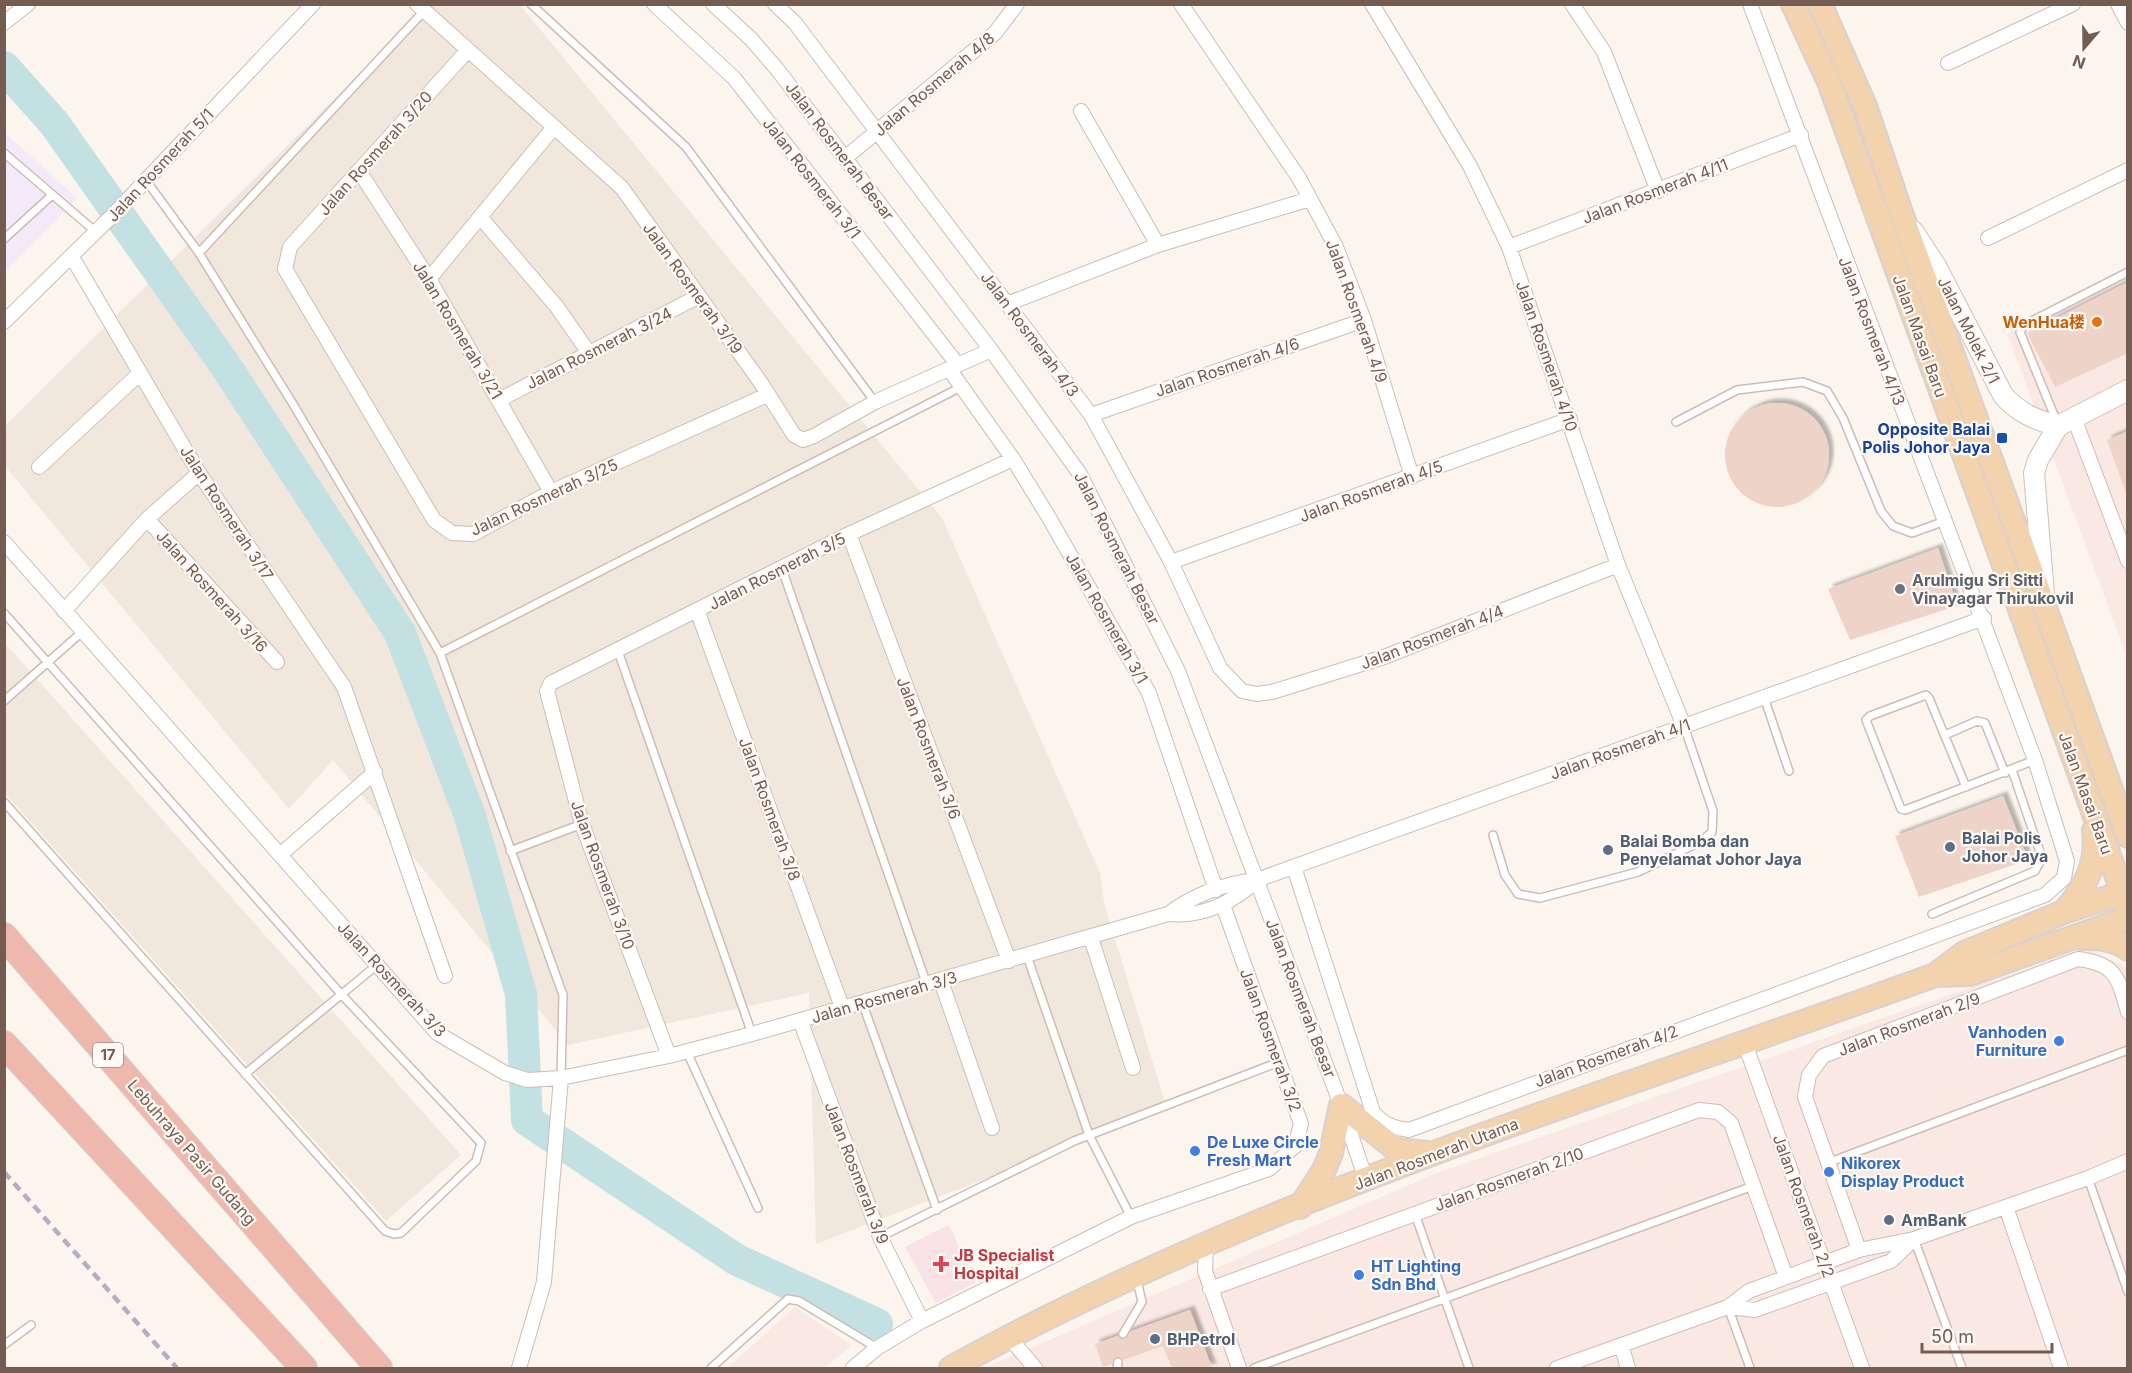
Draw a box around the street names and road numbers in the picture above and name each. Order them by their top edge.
street label: Jalan Rosmerah 4/8 [870,28,998,140]
street label: Jalan Rosmerah Besar [781,78,899,224]
street label: Jalan Rosmerah 3/20 [314,87,436,219]
street label: Jalan Rosmerah 5/1 [102,104,218,226]
street label: Jalan Rosmerah 3/1 [759,114,865,242]
street label: Jalan Rosmerah 4/11 [1579,154,1731,228]
street label: Jalan Rosmerah 3/19 [639,218,747,358]
street label: Jalan Rosmerah 4/9 [1322,236,1392,386]
street label: Jalan Rosmerah 4/13 [1834,254,1910,408]
street label: Jalan Rosmerah 3/21 [409,257,507,403]
street label: Jalan Rosmerah 4/3 [976,268,1084,400]
street label: Jalan Masai Baru [1889,272,1951,400]
street label: Jalan Molek 2/1 [1933,273,2005,387]
street label: Jalan Rosmerah 4/10 [1512,278,1582,434]
street label: Jalan Rosmerah 3/24 [523,303,675,393]
street label: Jalan Rosmerah 4/6 [1152,333,1302,401]
street label: Jalan Rosmerah 3/17 [176,442,278,584]
street label: Jalan Rosmerah 3/25 [467,454,621,540]
street label: Jalan Rosmerah 4/5 [1297,456,1445,526]
street label: Jalan Rosmerah Besar [1070,468,1164,628]
street label: Jalan Rosmerah 3/16 [152,526,272,656]
street label: Jalan Rosmerah 3/5 [705,528,849,614]
street label: Jalan Rosmerah 3/1 [1061,549,1153,687]
street label: Jalan Rosmerah 4/4 [1358,600,1506,674]
street label: Jalan Rosmerah 3/6 [893,674,965,822]
street label: Jalan Rosmerah 4/1 [1547,714,1693,784]
street label: Jalan Masai Baru [2055,729,2117,857]
street label: Jalan Rosmerah 3/8 [735,735,805,883]
street label: Jalan Rosmerah 3/10 [567,798,639,952]
street label: Jalan Rosmerah Besar [1261,916,1341,1080]
street label: Jalan Rosmerah 3/3 [333,917,451,1041]
street label: Jalan Rosmerah 3/2 [1236,966,1306,1114]
street label: Jalan Rosmerah 3/3 [809,967,959,1027]
street label: Jalan Rosmerah 2/9 [1835,988,1983,1060]
street label: Jalan Rosmerah 4/2 [1532,1021,1680,1091]
road number: 17 [93,1043,123,1067]
street label: Lebuhraya Pasir Gudang [124,1075,260,1229]
street label: Jalan Rosmerah 3/9 [821,1099,893,1247]
street label: Jalan Rosmerah Utama [1351,1113,1521,1195]
street label: Jalan Rosmerah 2/2 [1769,1132,1839,1280]
street label: Jalan Rosmerah 2/10 [1432,1143,1586,1215]

